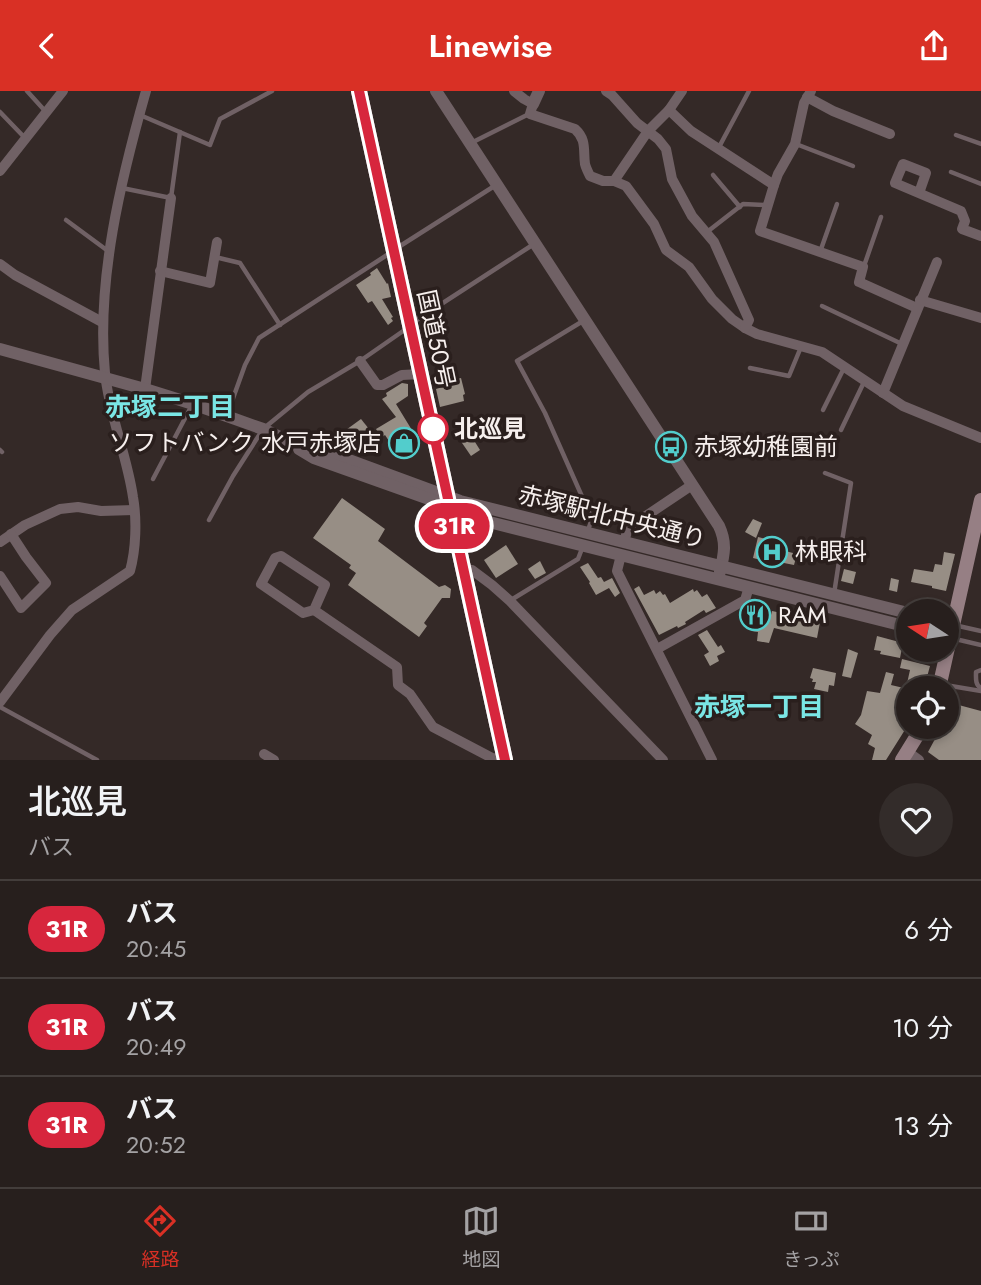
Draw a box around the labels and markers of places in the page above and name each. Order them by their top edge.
place label: 北巡見 [454,411,526,446]
marker: 北巡見 [418,414,448,444]
place label: ソフトバンク 水戸赤塚店 [109,425,381,460]
shop icon: ソフトバンク 水戸赤塚店 [387,426,421,460]
place label: 赤塚幼稚園前 [694,429,838,464]
bus stop icon: 赤塚幼稚園前 [654,430,688,464]
place label: 林眼科 [795,534,867,569]
hospital icon: 林眼科 [755,535,789,569]
place label: RAM [778,597,827,632]
restaurant icon: RAM [738,598,772,632]

